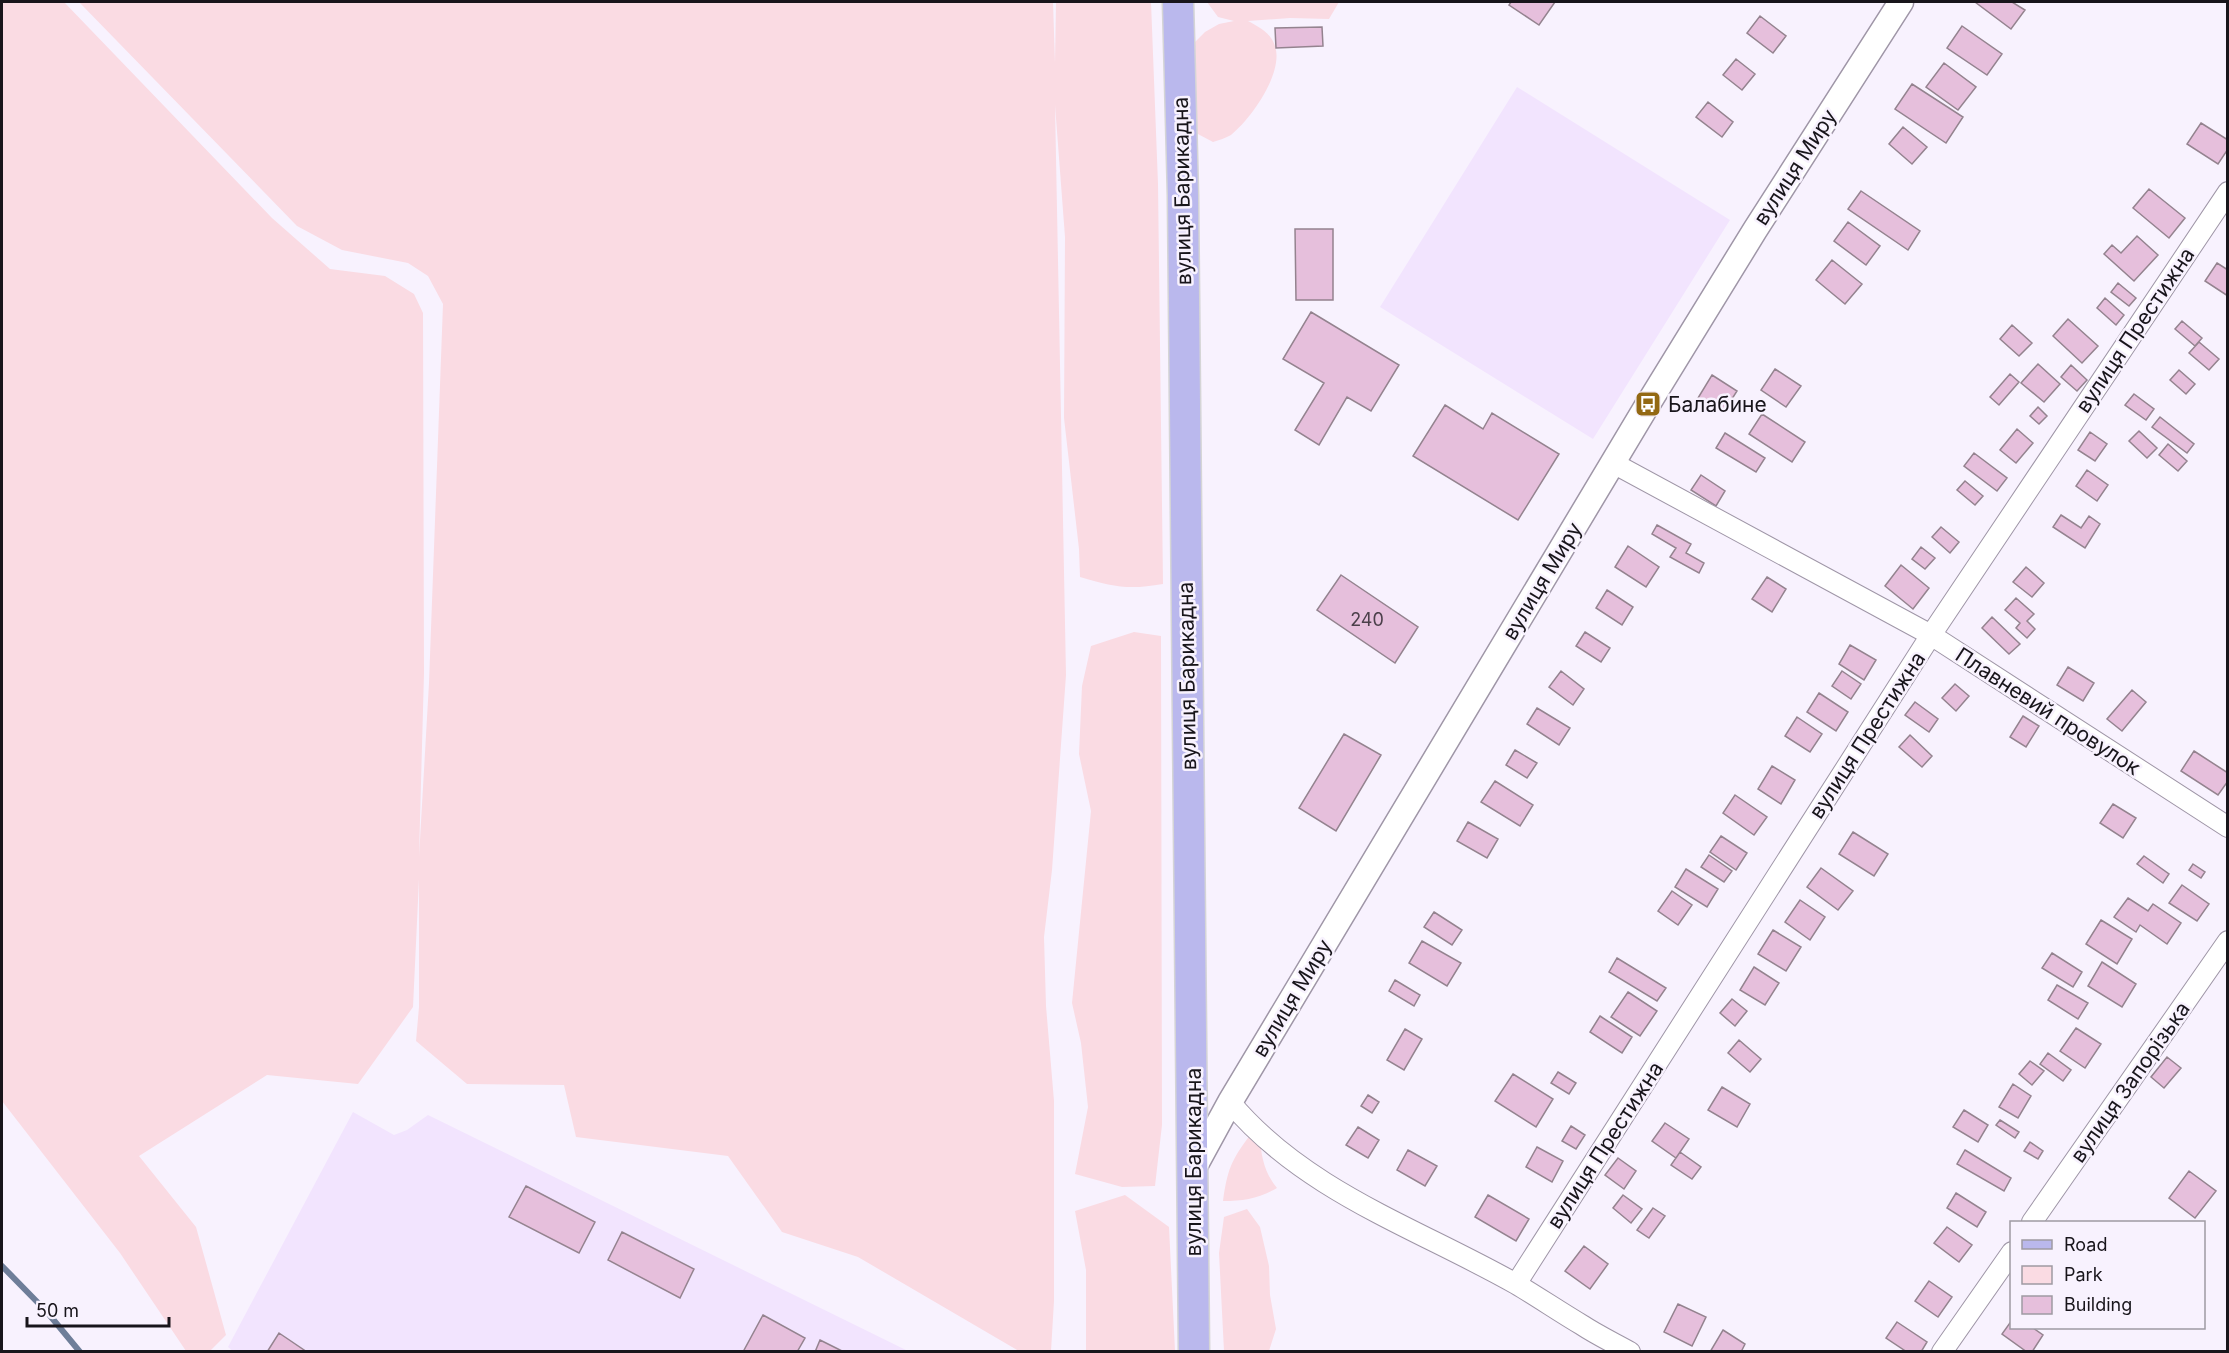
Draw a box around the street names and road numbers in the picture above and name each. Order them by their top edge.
street label: вулиця Барикадна [1168,97,1196,285]
street label: вулиця Миру [1748,104,1842,230]
street label: вулиця Престижна [2070,243,2200,417]
street label: вулиця Миру [1497,517,1587,644]
street label: вулиця Барикадна [1173,582,1201,770]
street label: Плавневий провулок [1951,642,2146,780]
street label: вулиця Престижна [1804,647,1930,823]
street label: вулиця Миру [1247,934,1337,1061]
street label: вулиця Запорізька [2065,997,2195,1167]
street label: вулиця Престижна [1542,1057,1668,1233]
street label: вулиця Барикадна [1181,1068,1206,1256]

